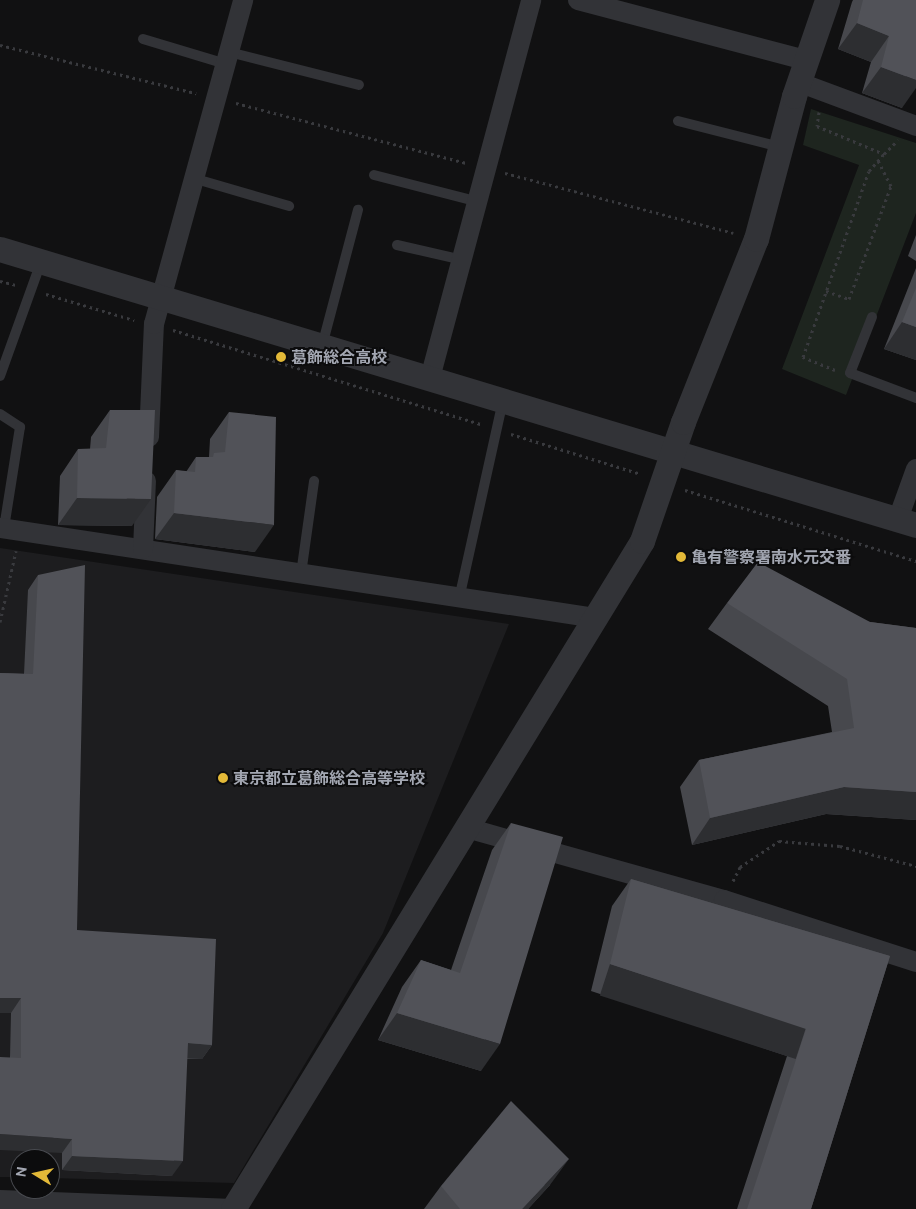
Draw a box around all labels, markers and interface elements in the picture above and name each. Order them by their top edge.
place label: 葛飾総合高校 [291,347,387,367]
marker: 葛飾総合高校 [275,351,287,363]
place label: 亀有警察署南水元交番 [691,547,851,567]
marker: 亀有警察署南水元交番 [675,551,687,563]
place label: 東京都立葛飾総合高等学校 [233,768,425,788]
marker: 東京都立葛飾総合高等学校 [217,772,229,784]
north arrow [10,1149,60,1199]
text: N [12,1165,30,1178]

